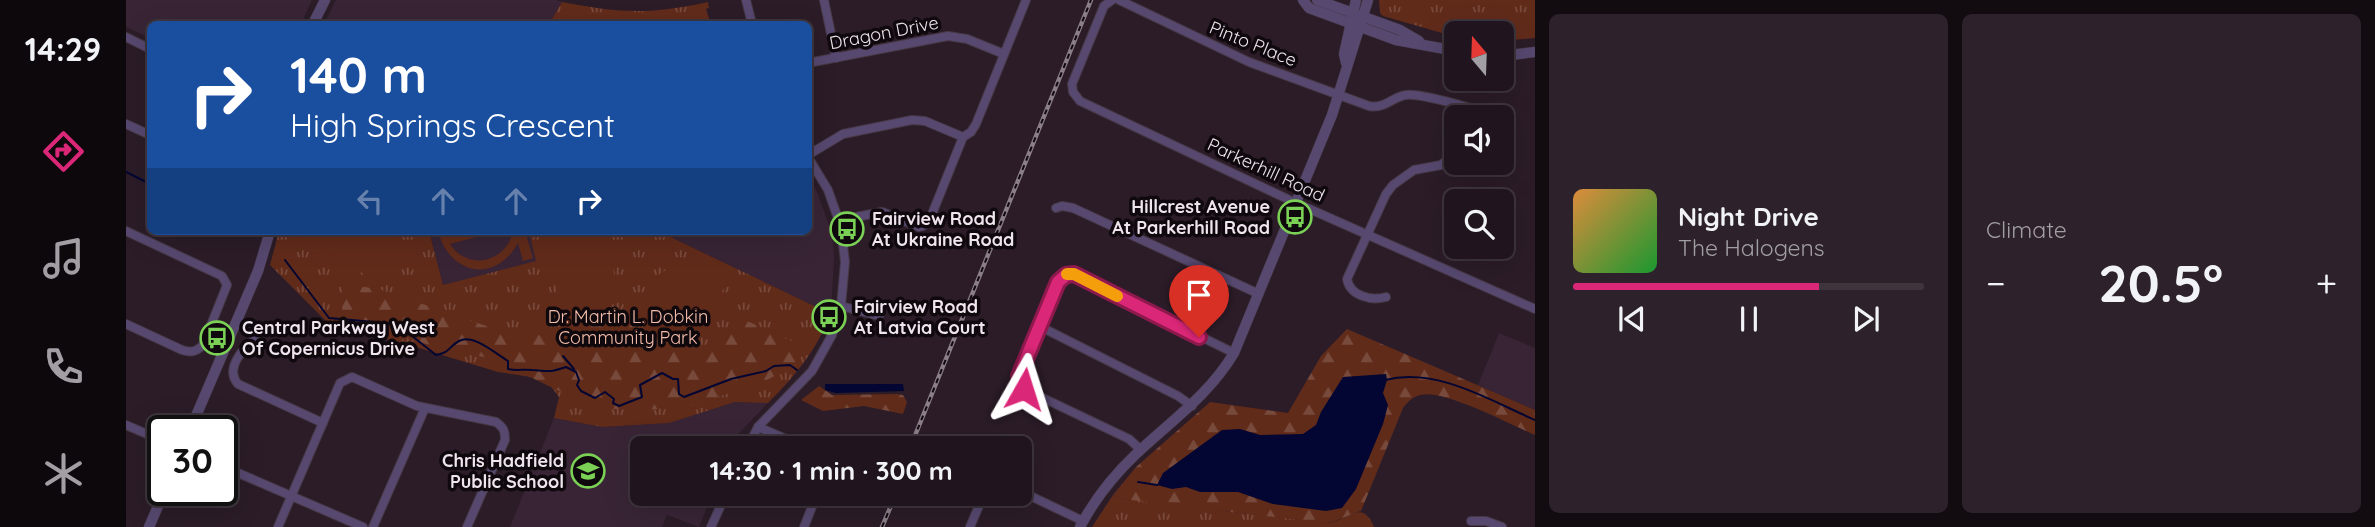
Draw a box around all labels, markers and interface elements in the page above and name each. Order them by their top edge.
street label: Dragon Drive [827,11,941,54]
street label: Pinto Place [1206,16,1300,71]
north arrow [1444,21,1514,91]
map controls [1444,21,1514,259]
text: 14:29 [25,29,101,69]
text: 140 m [290,44,427,105]
icon: right [175,49,266,140]
text: High Springs Crescent [290,105,615,145]
button: sound [1444,105,1514,175]
icon: directions [39,127,88,176]
street label: Parkerhill Road [1204,132,1329,207]
icon: left [351,182,389,220]
icon: ahead [424,182,462,220]
icon: ahead [497,182,535,220]
icon: right [570,182,608,220]
button: search [1444,189,1514,259]
place label: Hillcrest Avenue At Parkerhill Road [1112,195,1270,239]
bus stop icon: Hillcrest Avenue At Parkerhill Road [1276,198,1314,236]
text: Night Drive [1678,200,1819,233]
place label: Fairview Road At Ukraine Road [872,207,1014,251]
bus stop icon: Fairview Road At Ukraine Road [828,210,866,248]
text: Climate [1986,215,2067,244]
text: The Halogens [1678,233,1825,262]
icon: music [39,234,88,283]
text: 20.5° [2098,250,2223,315]
text: − [1986,259,2006,307]
text: + [2316,259,2337,307]
pin [1169,265,1229,337]
icon: arrive [1180,276,1218,314]
place label: Fairview Road At Latvia Court [854,295,986,339]
bus stop icon: Fairview Road At Latvia Court [810,298,848,336]
icon: previous [1613,300,1651,338]
icon: pause [1730,300,1768,338]
icon: next [1847,300,1885,338]
park label: Dr. Martin L. Dobkin Community Park [548,305,708,349]
place label: Central Parkway West Of Copernicus Drive [242,316,435,360]
bus stop icon: Central Parkway West Of Copernicus Drive [198,319,236,357]
icon: phone [39,342,88,391]
position arrow [987,352,1061,426]
speed limit sign: 30 [147,415,238,506]
icon: climate [39,449,88,498]
place label: Chris Hadfield Public School [442,449,564,493]
school or university icon: Chris Hadfield Public School [569,452,607,490]
text: 14:30 · 1 min · 300 m [709,454,953,487]

